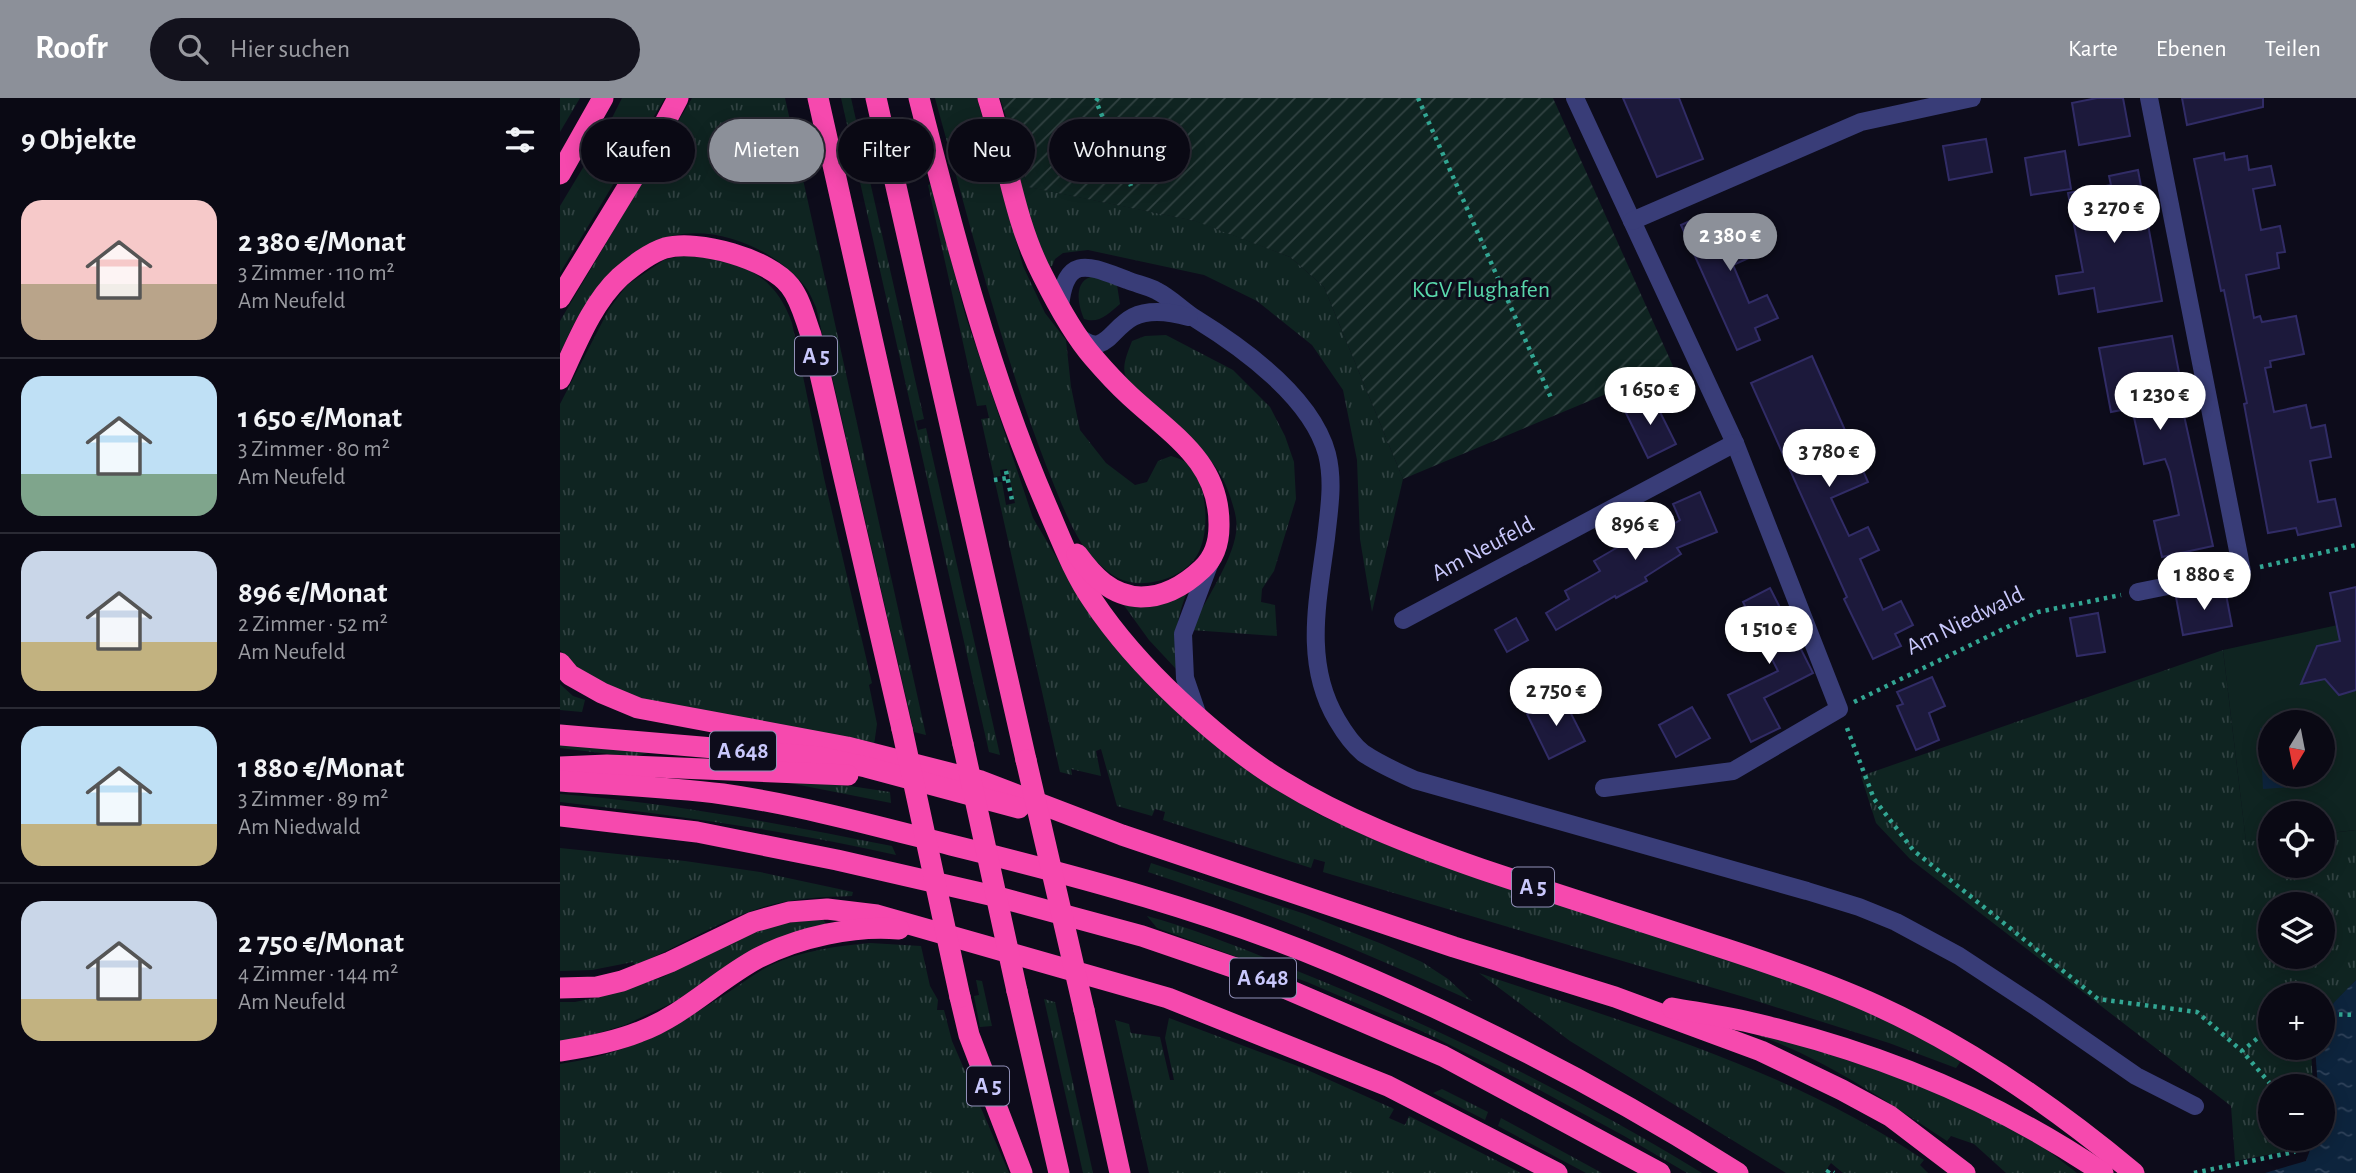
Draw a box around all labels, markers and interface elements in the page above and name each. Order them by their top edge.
search box [150,18,640,81]
icon: search [174,30,212,68]
text: Roofr [35,32,108,65]
text: Hier suchen [230,36,350,62]
text: Karte [2068,37,2118,61]
text: Ebenen [2156,37,2227,61]
text: Teilen [2265,37,2321,61]
chip: Kaufen [581,119,695,182]
chip: Mieten [709,119,824,182]
chip: Filter [838,119,934,182]
chip: Neu [948,119,1035,182]
chip: Wohnung [1049,119,1190,182]
icon: filters [501,121,539,159]
text: 9 Objekte [21,125,137,155]
pin: 3 270 € [2049,186,2179,245]
text: 3 270 € [2084,196,2144,219]
pin: 2 380 € [1665,214,1795,273]
text: 2 380 € [1699,224,1761,247]
text: 2 380 €/Monat [238,227,406,257]
icon: home [77,228,161,312]
text: 3 Zimmer · 110 m² [238,262,395,285]
park label: KGV Flughafen [1412,278,1550,302]
text: Am Neufeld [238,290,345,313]
road number: A 5 [795,336,837,376]
pin: 1 650 € [1585,368,1715,427]
pin: 1 230 € [2095,372,2225,432]
text: 1 650 € [1621,378,1680,401]
text: 1 230 € [2131,383,2189,406]
text: 1 650 €/Monat [238,403,402,433]
icon: home [77,404,161,488]
pin: 3 780 € [1764,430,1894,489]
text: 3 Zimmer · 80 m² [238,438,390,461]
text: 3 780 € [1799,440,1859,463]
text: Am Neufeld [238,466,345,489]
pin: 896 € [1586,503,1684,562]
street label: Am Neufeld [1428,512,1538,586]
text: 896 € [1611,513,1659,536]
pin: 1 880 € [2139,552,2269,612]
text: 1 880 € [2174,563,2234,586]
text: 896 €/Monat [238,578,387,608]
icon: home [77,579,161,663]
street label: Am Niedwald [1902,582,2028,660]
pin: 1 510 € [1704,606,1834,666]
text: 2 Zimmer · 52 m² [238,613,388,636]
text: 1 510 € [1741,617,1797,640]
text: Am Neufeld [238,641,345,664]
pin: 2 750 € [1491,668,1621,728]
text: 2 750 € [1526,679,1586,702]
north arrow [2258,710,2334,788]
map controls [2258,710,2335,1151]
road number: A 648 [710,732,776,771]
text: 1 880 €/Monat [238,753,404,783]
icon: home [77,754,161,838]
text: 3 Zimmer · 89 m² [238,788,388,811]
button: locate [2258,801,2335,878]
text: Am Niedwald [238,816,360,839]
road number: A 5 [1512,867,1554,906]
button: layers [2258,892,2335,969]
text: 2 750 €/Monat [238,928,404,958]
icon: home [77,929,161,1013]
road number: A 648 [1230,958,1296,998]
text: 4 Zimmer · 144 m² [238,963,398,986]
button: + [2258,983,2335,1060]
text: Am Neufeld [238,991,345,1014]
road number: A 5 [967,1066,1009,1105]
button: − [2258,1074,2335,1151]

